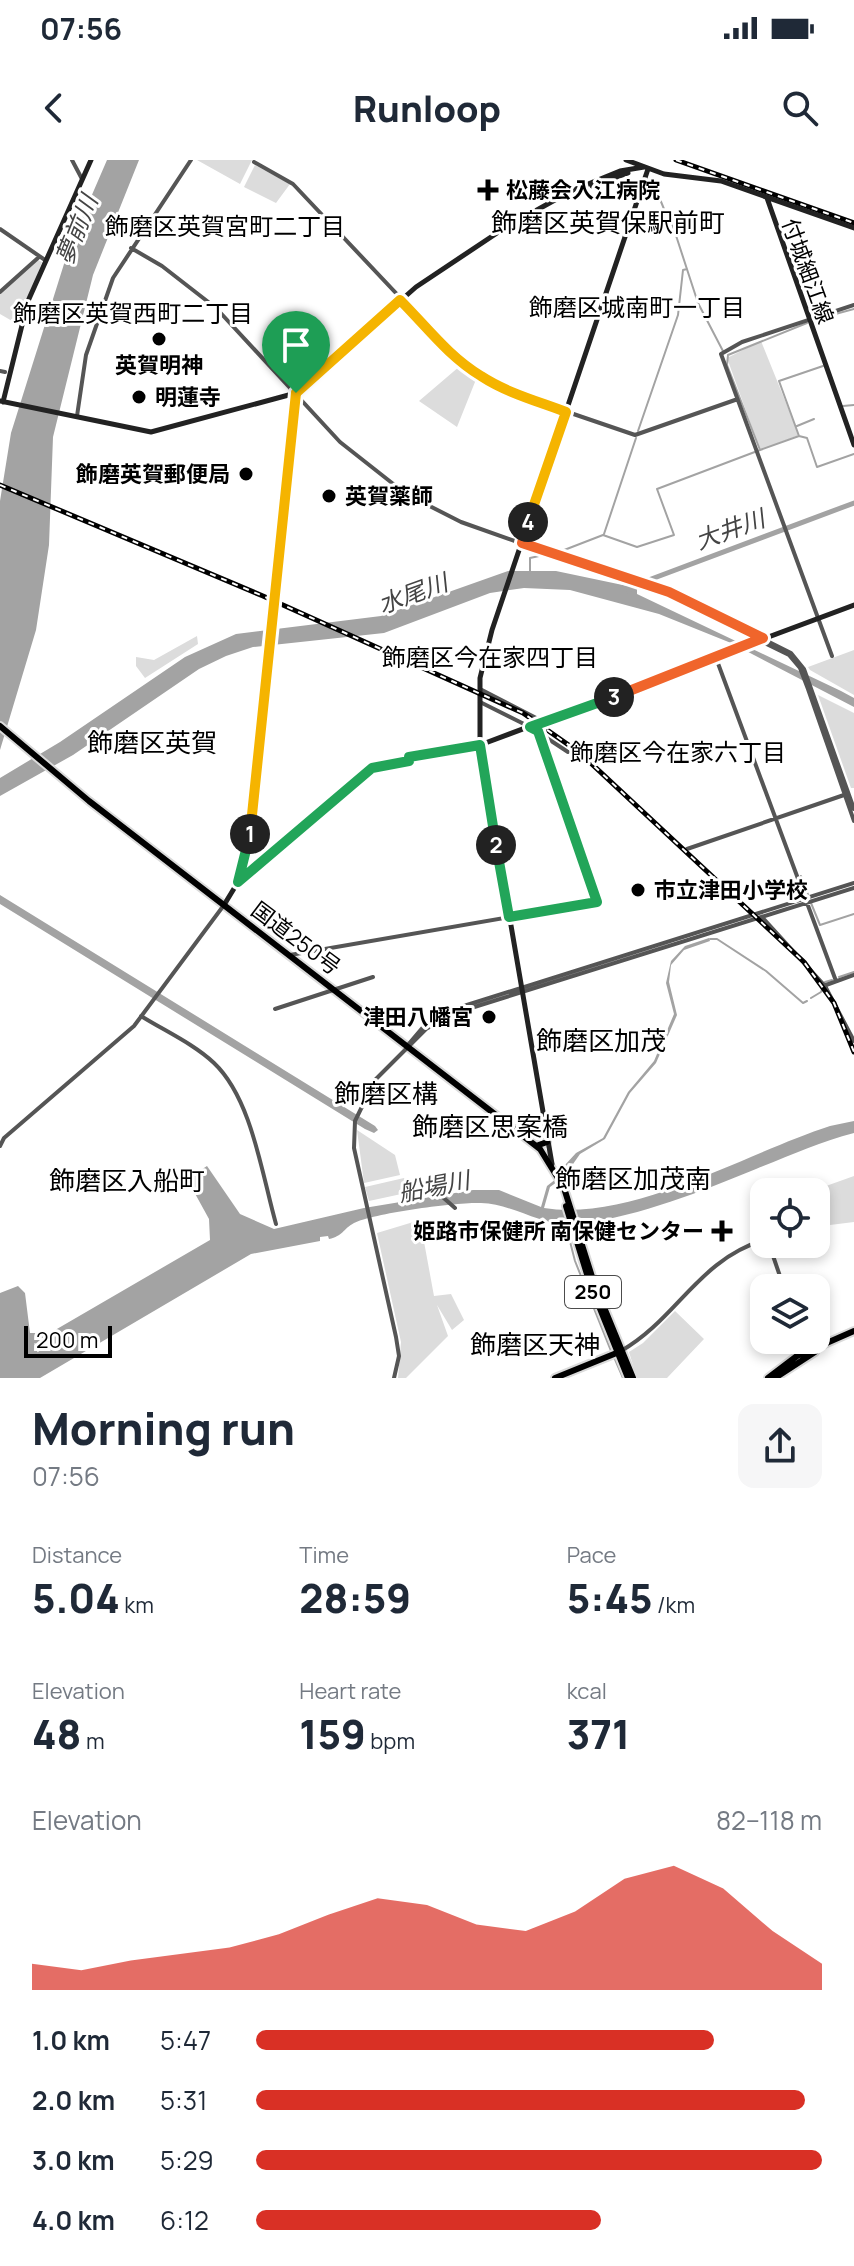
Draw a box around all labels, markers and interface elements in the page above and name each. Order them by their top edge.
text: 07:56 [40,8,122,49]
text: Runloop [353,84,501,133]
icon: back [32,86,76,130]
icon: search [778,86,822,130]
place label: 松藤会入江病院 [506,175,660,205]
marker: 松藤会入江病院 [477,179,499,201]
water label: 夢前川 [47,187,106,269]
district label: 飾磨区英賀保駅前町 [491,204,725,240]
district label: 飾磨区英賀宮町二丁目 [105,209,345,242]
street label: 付城細江線 [775,214,841,328]
district label: 飾磨区城南町一丁目 [529,290,745,323]
district label: 飾磨区英賀西町二丁目 [13,296,253,329]
pin [262,311,330,393]
icon: arrive [274,323,318,367]
marker: 英賀明神 [150,330,168,348]
place label: 英賀明神 [115,350,203,380]
place label: 明蓮寺 [155,382,221,412]
marker: 明蓮寺 [130,388,148,406]
place label: 飾磨英賀郵便局 [76,459,230,489]
marker: 飾磨英賀郵便局 [237,465,255,483]
place label: 英賀薬師 [345,481,433,511]
marker: 英賀薬師 [320,487,338,505]
water label: 大井川 [690,500,772,556]
pin: 4 [508,502,548,542]
text: 4 [521,507,535,537]
water label: 水尾川 [373,564,455,620]
district label: 飾磨区今在家四丁目 [382,640,598,673]
pin: 3 [594,677,634,717]
text: 3 [608,682,620,712]
district label: 飾磨区英賀 [87,724,217,760]
district label: 飾磨区今在家六丁目 [570,735,786,768]
pin: 1 [230,814,270,854]
text: 1 [245,819,255,849]
pin: 2 [476,825,516,865]
text: 2 [489,830,503,860]
place label: 市立津田小学校 [654,875,808,905]
marker: 市立津田小学校 [629,881,647,899]
street label: 国道250号 [245,895,347,981]
place label: 津田八幡宮 [363,1002,473,1032]
marker: 津田八幡宮 [480,1008,498,1026]
district label: 飾磨区加茂 [536,1022,666,1058]
district label: 飾磨区構 [334,1075,438,1111]
district label: 飾磨区思案橋 [412,1108,568,1144]
district label: 飾磨区加茂南 [555,1160,711,1196]
district label: 飾磨区入船町 [49,1162,205,1198]
water label: 船場川 [395,1162,475,1209]
map controls [750,1178,830,1354]
button: locate [750,1178,830,1258]
place label: 姫路市保健所 南保健センター [414,1216,704,1246]
marker: 姫路市保健所 南保健センター [711,1220,733,1242]
button: layers [750,1274,830,1354]
road number: 250 [565,1276,621,1308]
scale bar [24,1322,112,1358]
text: 200 m [36,1325,98,1355]
district label: 飾磨区天神 [470,1326,600,1362]
text: Morning run [32,1398,295,1458]
button: share [738,1404,822,1488]
text: 07:56 [32,1458,100,1494]
text: Distance [32,1540,122,1570]
text: Time [299,1540,349,1570]
text: Pace [567,1540,616,1570]
text: 5.04 [32,1570,120,1625]
text: 28:59 [299,1570,411,1625]
text: 5:45 [567,1570,653,1625]
text: km [120,1590,154,1620]
text: /km [653,1590,695,1620]
text: Elevation [32,1676,125,1706]
text: Heart rate [299,1676,401,1706]
text: kcal [567,1676,607,1706]
text: 48 [32,1706,82,1761]
text: 159 [299,1706,366,1761]
text: 371 [567,1706,630,1761]
text: m [82,1726,105,1756]
text: bpm [366,1726,415,1756]
text: Elevation [32,1802,142,1838]
text: 82–118 m [716,1802,822,1838]
text: 1.0 km [32,2022,110,2058]
text: 5:47 [160,2022,211,2058]
text: 2.0 km [32,2082,115,2118]
text: 5:31 [160,2082,207,2118]
text: 3.0 km [32,2142,115,2178]
text: 5:29 [160,2142,214,2178]
text: 4.0 km [32,2202,115,2238]
text: 6:12 [160,2202,209,2238]

